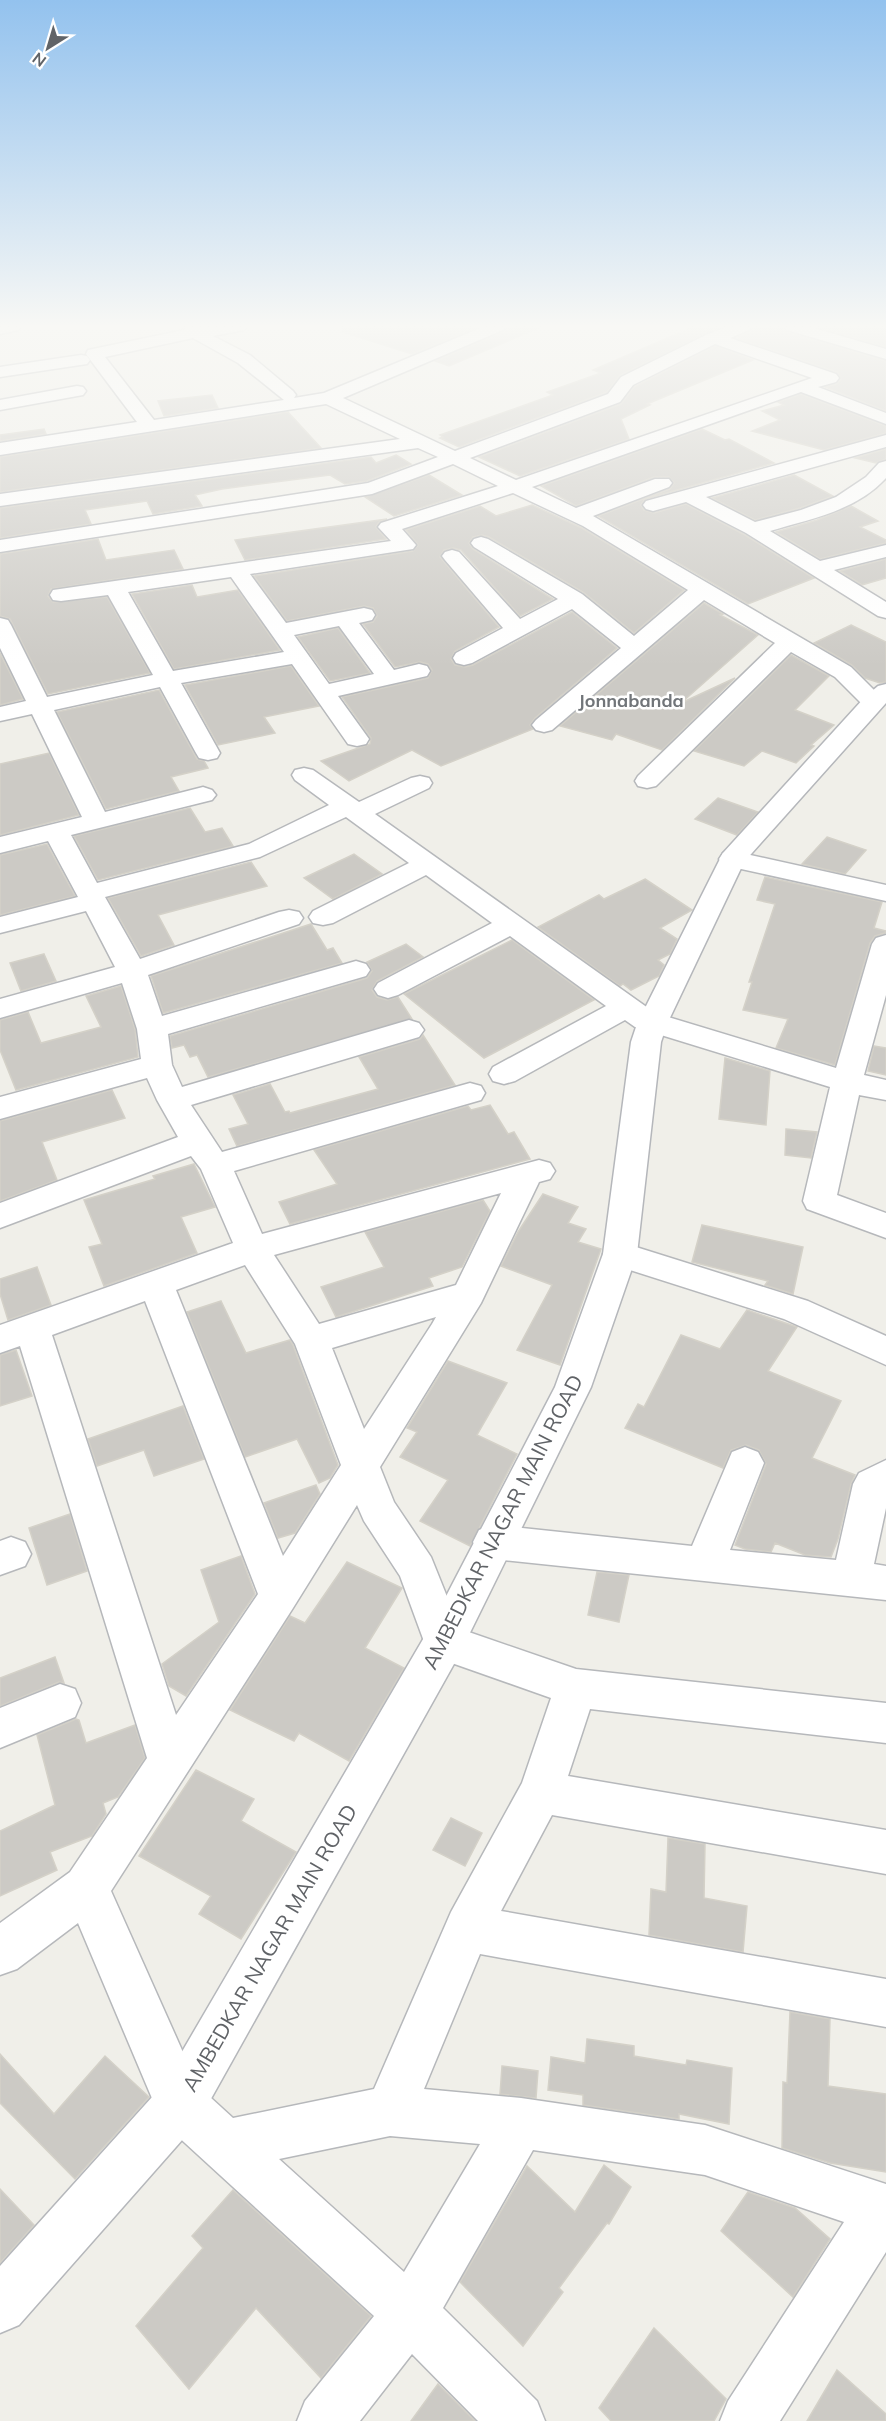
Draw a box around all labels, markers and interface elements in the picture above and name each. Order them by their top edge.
north arrow [18,18,78,78]
text: N [28,48,50,72]
district label: Jonnabanda [578,689,684,712]
street label: AMBEDKAR NAGAR MAIN ROAD [416,1370,588,1673]
street label: AMBEDKAR NAGAR MAIN ROAD [176,1799,362,2096]

